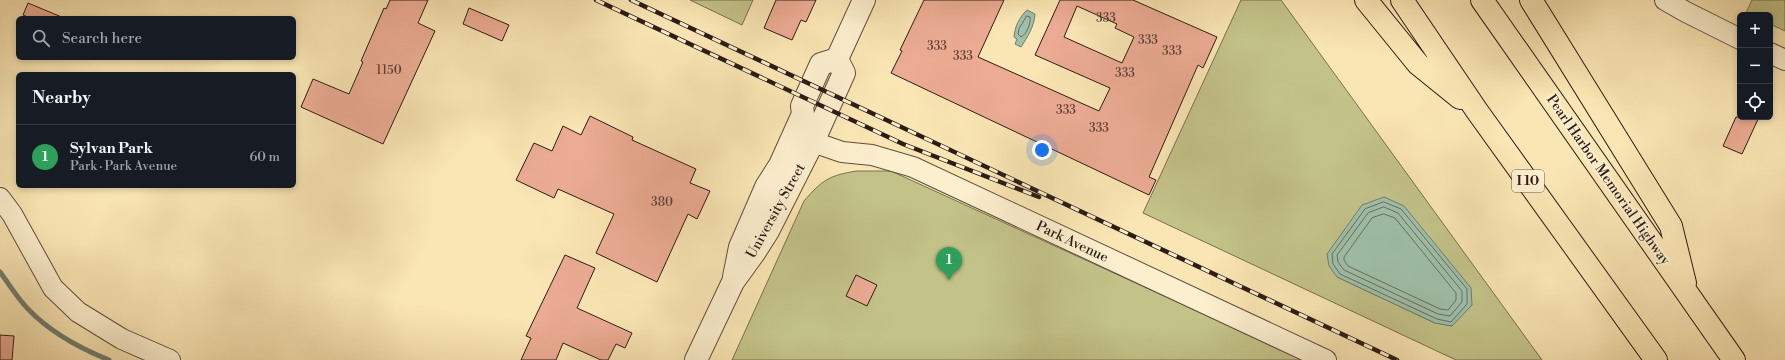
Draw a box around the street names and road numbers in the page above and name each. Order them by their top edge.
street label: Pearl Harbor Memorial Highway [1542,91,1674,269]
street label: University Street [742,160,810,262]
road number: I 10 [1512,170,1544,192]
street label: Park Avenue [1033,217,1111,267]

